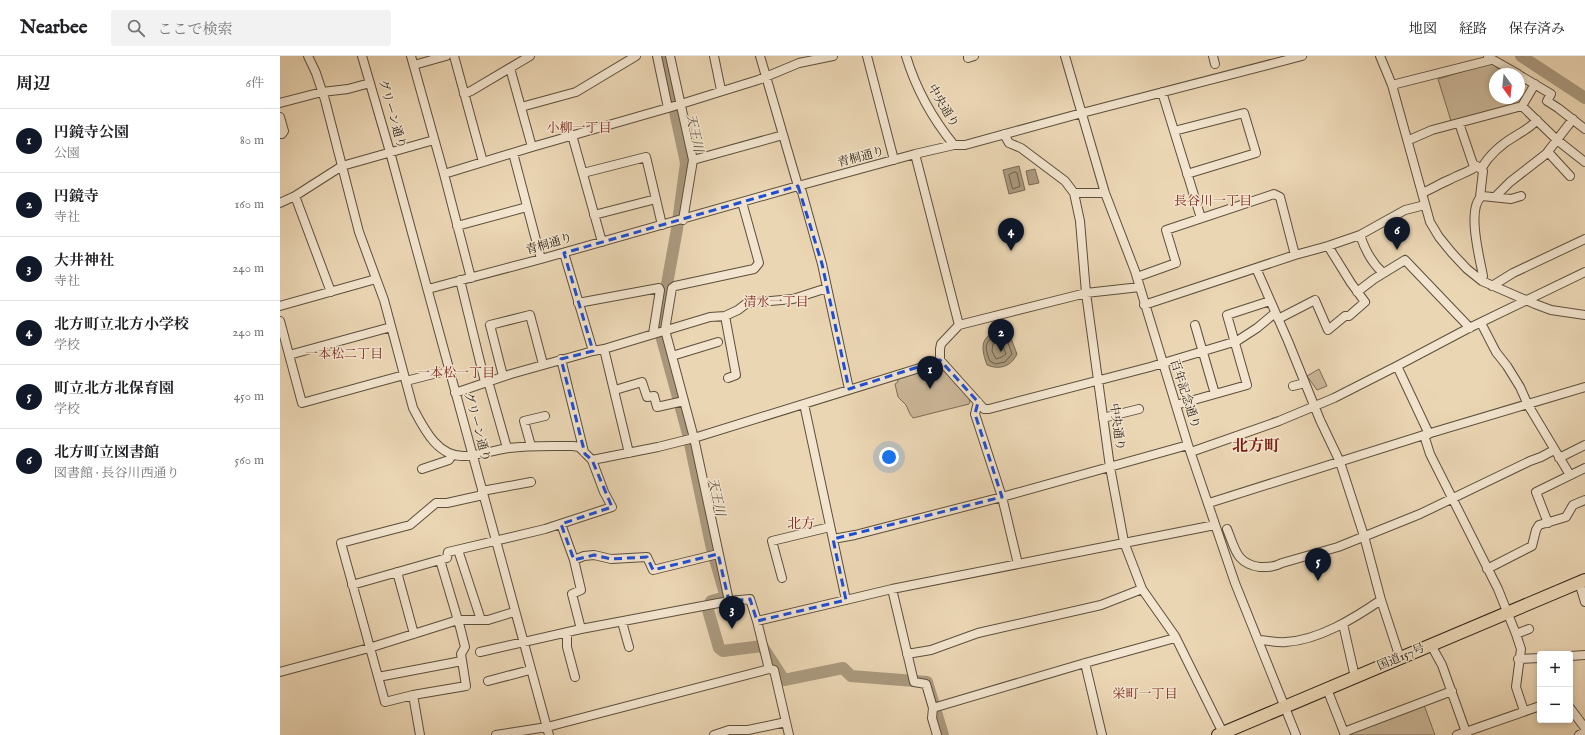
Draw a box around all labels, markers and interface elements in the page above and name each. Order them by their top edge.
search box [111,10,391,46]
text: Nearbee [20,16,87,40]
icon: search [125,17,147,39]
text: ここで検索 [157,20,232,39]
text: 地図 [1409,20,1437,38]
text: 経路 [1459,20,1487,38]
text: 保存済み [1509,20,1565,38]
north arrow [1489,68,1525,104]
text: 周辺 [16,74,50,95]
text: 6件 [246,75,264,92]
street label: グリーン通り [375,77,409,151]
street label: 中央通り [924,82,962,130]
water label: 天王川 [682,112,707,156]
district label: 小柳一丁目 [546,120,612,137]
text: 円鏡寺公園 [54,123,129,142]
text: 1 [27,132,31,149]
text: 80 m [240,132,264,149]
street label: 青桐通り [836,144,886,170]
text: 公園 [54,145,80,162]
text: 円鏡寺 [54,187,99,206]
district label: 長谷川一丁目 [1174,193,1252,210]
text: 2 [26,196,32,213]
text: 160 m [234,196,264,213]
text: 寺社 [54,209,80,226]
pin: 6 [1384,217,1410,250]
pin: 4 [998,218,1024,251]
street label: 青桐通り [524,230,574,258]
text: 大井神社 [54,251,114,270]
text: 3 [27,260,31,277]
text: 240 m [232,260,264,277]
text: 寺社 [54,273,80,290]
district label: 清水一丁目 [743,294,809,311]
text: 北方町立北方小学校 [54,315,189,334]
pin: 2 [988,319,1014,352]
text: 4 [26,324,32,341]
text: 240 m [232,324,264,341]
text: 学校 [54,337,80,354]
district label: 一本松二丁目 [305,346,383,363]
pin: 1 [917,356,943,389]
street label: 百年記念通り [1167,357,1203,431]
district label: 一本松一丁目 [417,365,495,382]
text: 町立北方北保育園 [54,379,174,398]
text: 5 [27,388,31,405]
text: 450 m [234,388,264,405]
street label: グリーン通り [460,390,494,464]
text: 学校 [54,401,80,418]
street label: 中央通り [1106,402,1128,452]
district label: 北方町 [1232,437,1280,457]
text: 北方町立図書館 [54,443,159,462]
your location [879,447,899,467]
text: 6 [26,452,32,469]
text: 560 m [235,452,264,469]
text: 図書館 · 長谷川西通り [54,465,180,482]
water label: 天王川 [704,476,729,520]
district label: 北方 [787,515,815,533]
pin: 5 [1305,548,1331,581]
pin: 3 [719,596,745,629]
street label: 国道157号 [1375,640,1427,674]
map controls [1537,651,1573,723]
button: + [1537,651,1573,687]
district label: 栄町一丁目 [1112,686,1178,703]
button: − [1537,687,1573,723]

